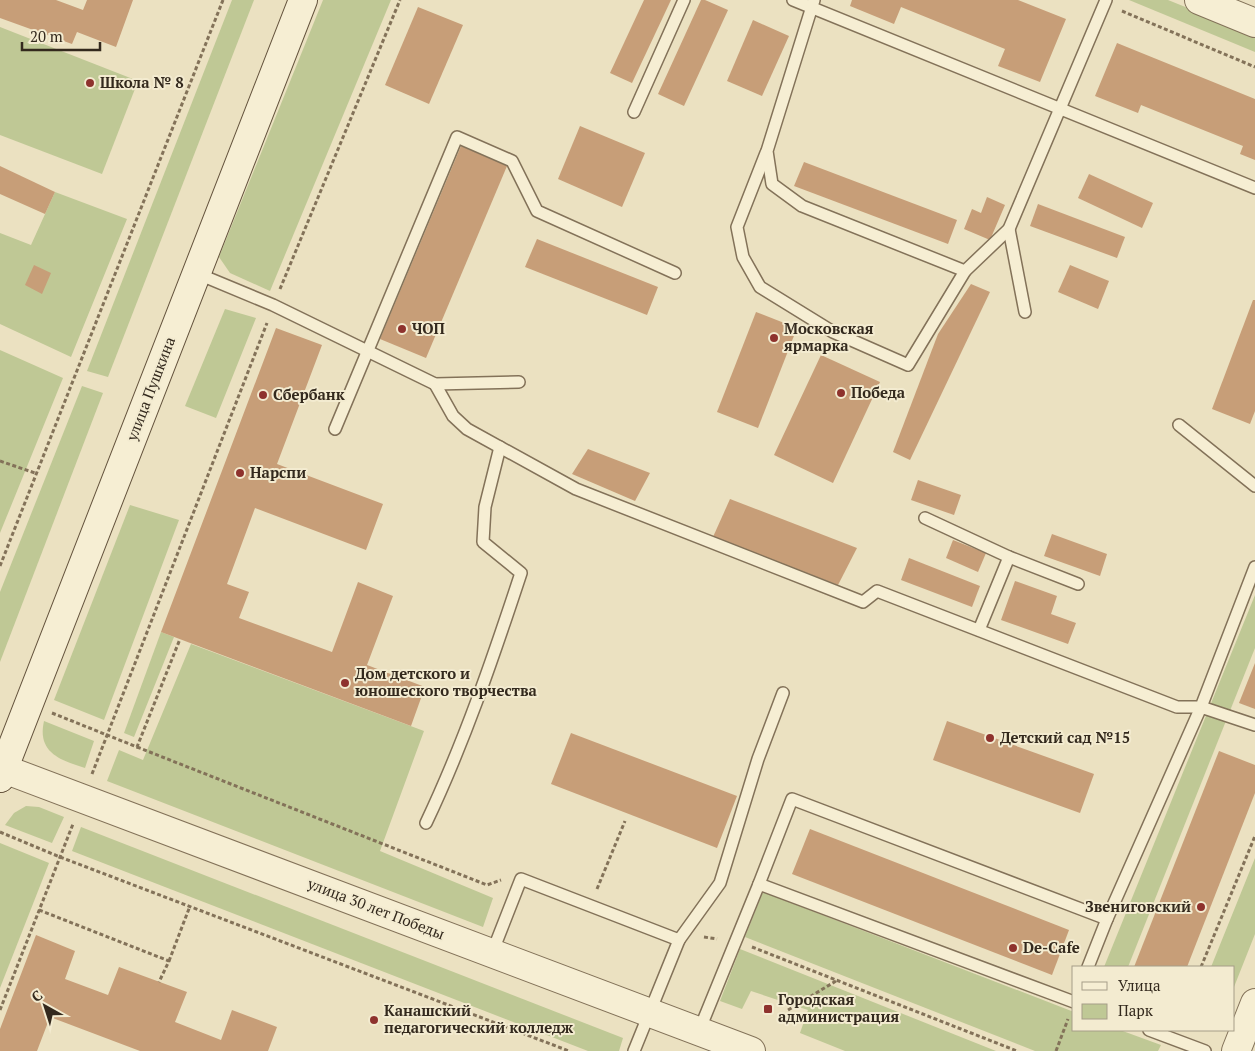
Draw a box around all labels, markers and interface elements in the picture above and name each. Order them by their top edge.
scale bar [22,20,100,52]
text: 20 m [30,26,63,46]
place label: Школа № 8 [100,72,184,92]
marker: Школа № 8 [84,77,96,89]
place label: ЧОП [412,318,446,338]
place label: Московская ярмарка [784,318,874,355]
marker: ЧОП [396,323,408,335]
marker: Московская ярмарка [768,332,780,344]
street label: улица Пушкина [121,333,179,444]
place label: Победа [851,382,906,402]
place label: Сбербанк [273,384,345,404]
marker: Победа [835,387,847,399]
marker: Сбербанк [257,389,269,401]
place label: Нарспи [250,462,306,482]
marker: Нарспи [234,467,246,479]
place label: Дом детского и юношеского творчества [355,663,537,700]
marker: Дом детского и юношеского творчества [339,677,351,689]
place label: Детский сад №15 [1000,727,1130,747]
marker: Детский сад №15 [984,732,996,744]
street label: улица 30 лет Победы [304,872,448,943]
place label: Звениговский [1085,896,1191,916]
marker: Звениговский [1195,901,1207,913]
place label: De-Cafe [1023,937,1080,957]
marker: De-Cafe [1007,942,1019,954]
legend [1072,966,1235,1031]
text: Улица [1118,975,1161,995]
north arrow [20,981,70,1031]
text: С [27,985,46,1006]
place label: Городская администрация [778,989,899,1026]
place label: Канашский педагогический колледж [384,1000,574,1037]
text: Парк [1118,1000,1154,1020]
marker: Городская администрация [762,1003,774,1015]
marker: Канашский педагогический колледж [368,1014,380,1026]

